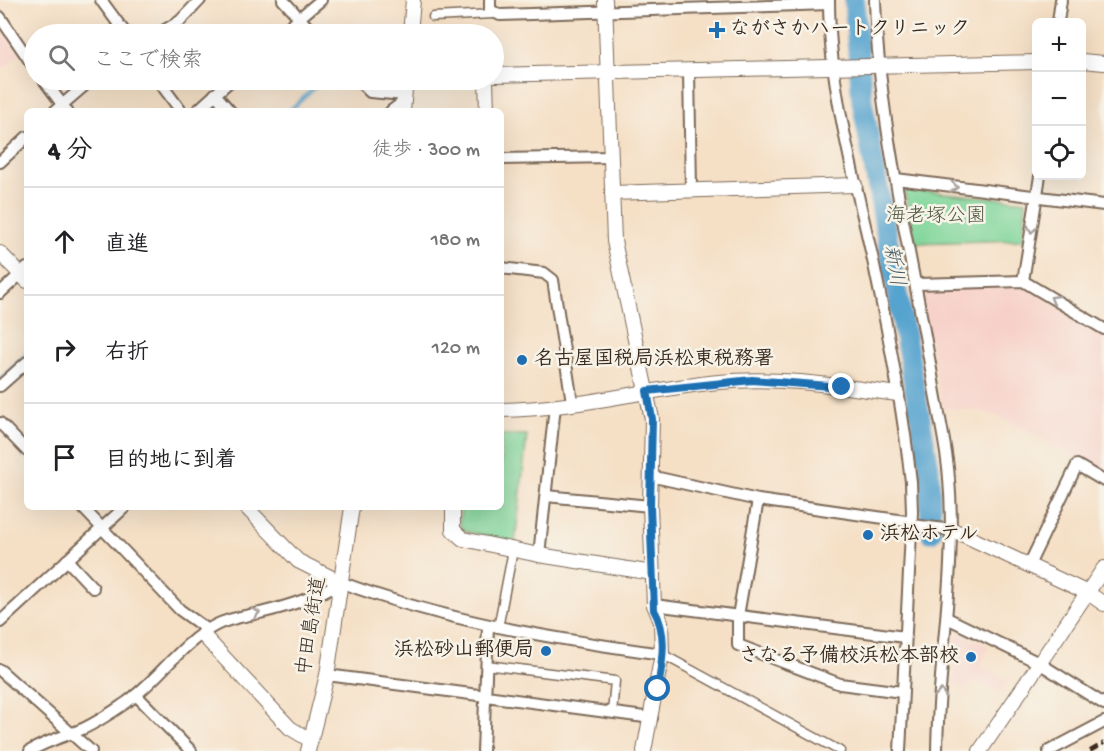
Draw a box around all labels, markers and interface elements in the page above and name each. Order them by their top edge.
place label: ながさかハートクリニック [730,18,970,42]
map controls [1032,18,1086,180]
button: + [1032,18,1086,72]
marker: ながさかハートクリニック [708,21,726,39]
search box [24,24,504,90]
icon: search [45,41,78,74]
text: ここで検索 [93,49,203,75]
button: − [1032,72,1086,126]
button: locate [1032,126,1086,180]
text: 4 分 [48,137,92,168]
text: 徒歩 · 300 m [372,140,480,163]
one-way arrow [950,180,959,192]
park label: 海老塚公園 [886,204,986,229]
one-way arrow [1026,223,1039,233]
icon: ahead [48,225,81,258]
text: 180 m [431,230,480,253]
text: 直進 [105,233,149,259]
water label: 新川 [876,243,909,289]
one-way arrow [1050,295,1060,307]
icon: right [48,333,81,366]
text: 120 m [432,338,480,361]
text: 右折 [105,341,149,367]
place label: 名古屋国税局浜松東税務署 [534,347,774,372]
marker: 名古屋国税局浜松東税務署 [515,353,529,367]
route end [828,373,854,399]
icon: arrive [48,441,81,474]
text: 目的地に到着 [105,449,237,475]
place label: 浜松ホテル [880,523,979,547]
marker: 浜松ホテル [861,528,875,542]
street label: 中田島街道 [292,575,332,677]
one-way arrow [251,608,261,621]
place label: 浜松砂山郵便局 [394,638,534,663]
marker: 浜松砂山郵便局 [539,644,553,658]
place label: さなる予備校浜松本部校 [739,644,959,669]
marker: さなる予備校浜松本部校 [964,650,978,664]
route start [644,675,670,701]
one-way arrow [934,688,947,697]

